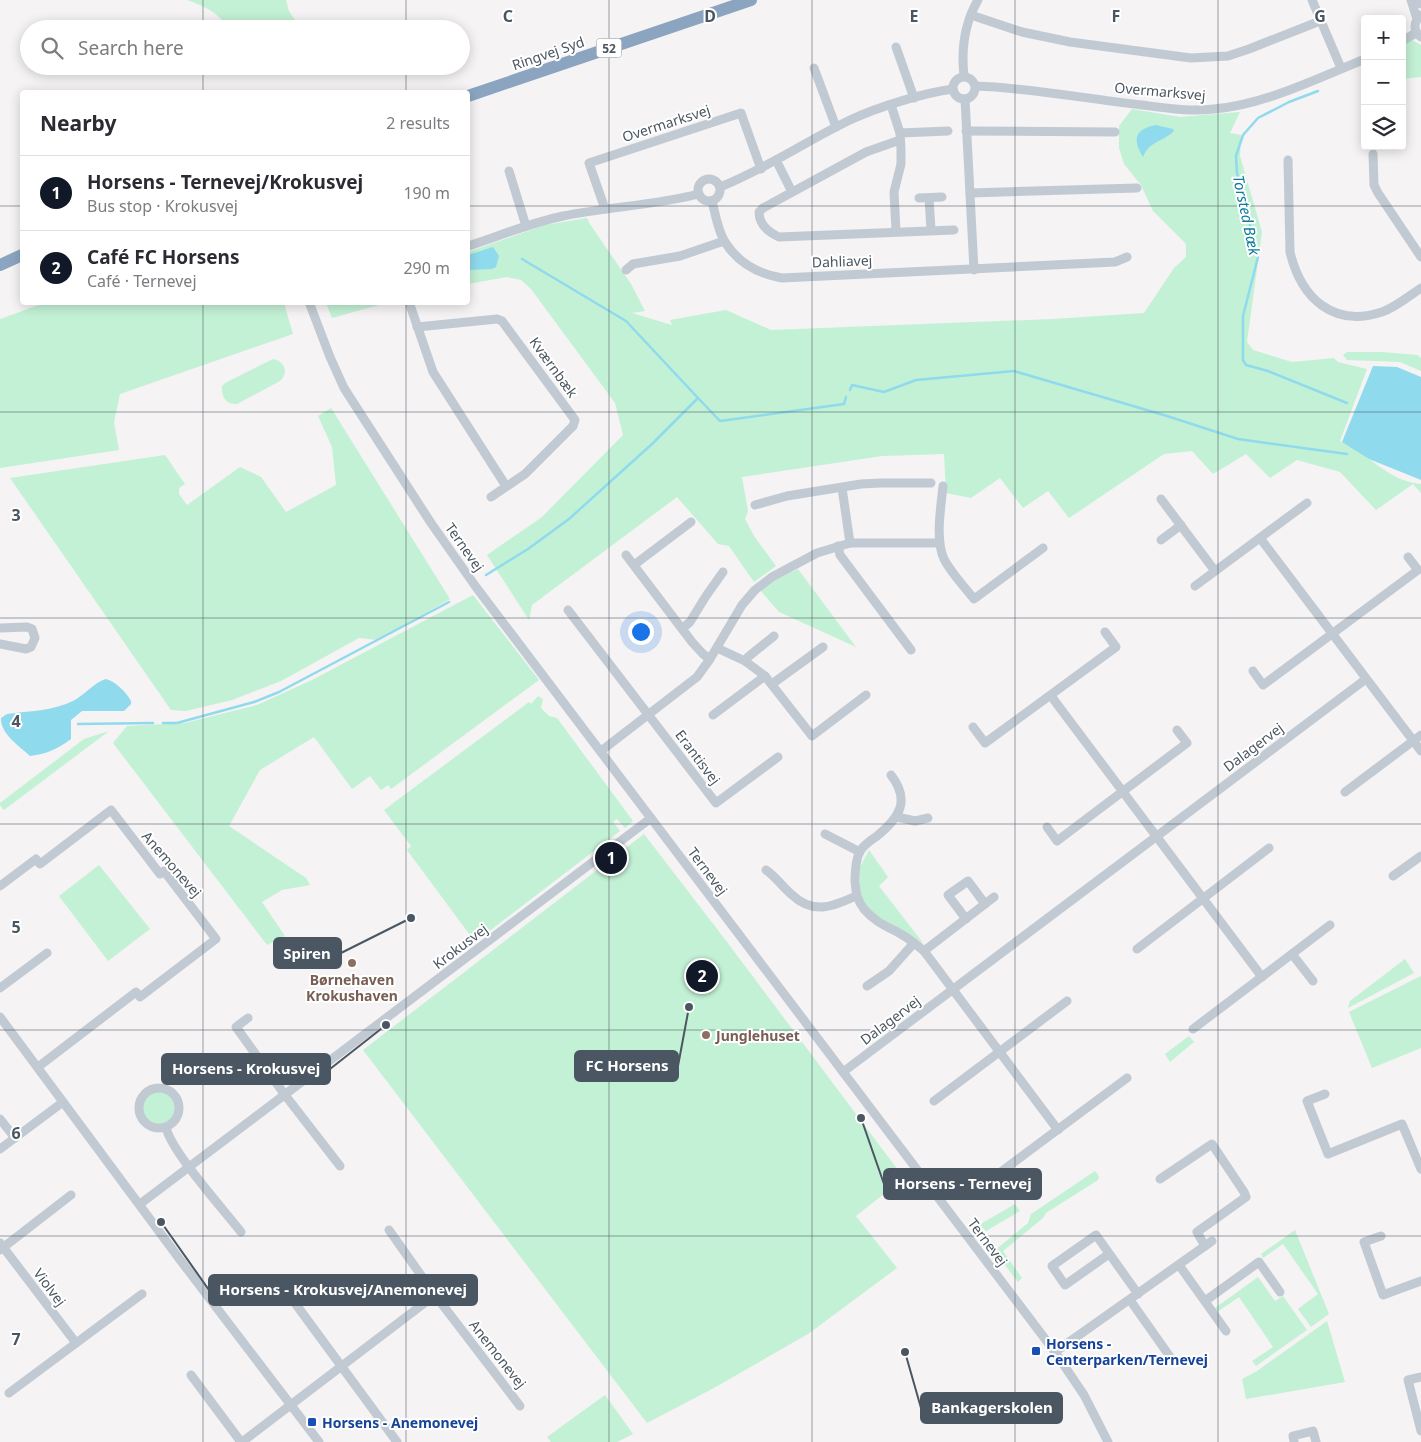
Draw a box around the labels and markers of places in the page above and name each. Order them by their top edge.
pin: 1 [595,839,627,877]
callout: Spiren [274,938,341,968]
marker: Børnehaven Krokushaven [346,957,358,969]
pin: 2 [686,957,718,995]
place label: Børnehaven Krokushaven [306,970,398,1005]
place label: Junglehuset [714,1026,800,1045]
marker: Junglehuset [700,1029,712,1041]
callout: FC Horsens [575,1051,678,1081]
callout: Horsens - Krokusvej [162,1054,330,1084]
callout: Horsens - Ternevej [884,1169,1041,1199]
callout: Horsens - Krokusvej/Anemonevej [209,1275,477,1305]
place label: Horsens - Centerparken/Ternevej [1046,1334,1208,1369]
marker: Horsens - Centerparken/Ternevej [1030,1345,1042,1357]
callout: Bankagerskolen [921,1393,1062,1423]
place label: Horsens - Anemonevej [322,1413,478,1432]
marker: Horsens - Anemonevej [306,1416,318,1428]

